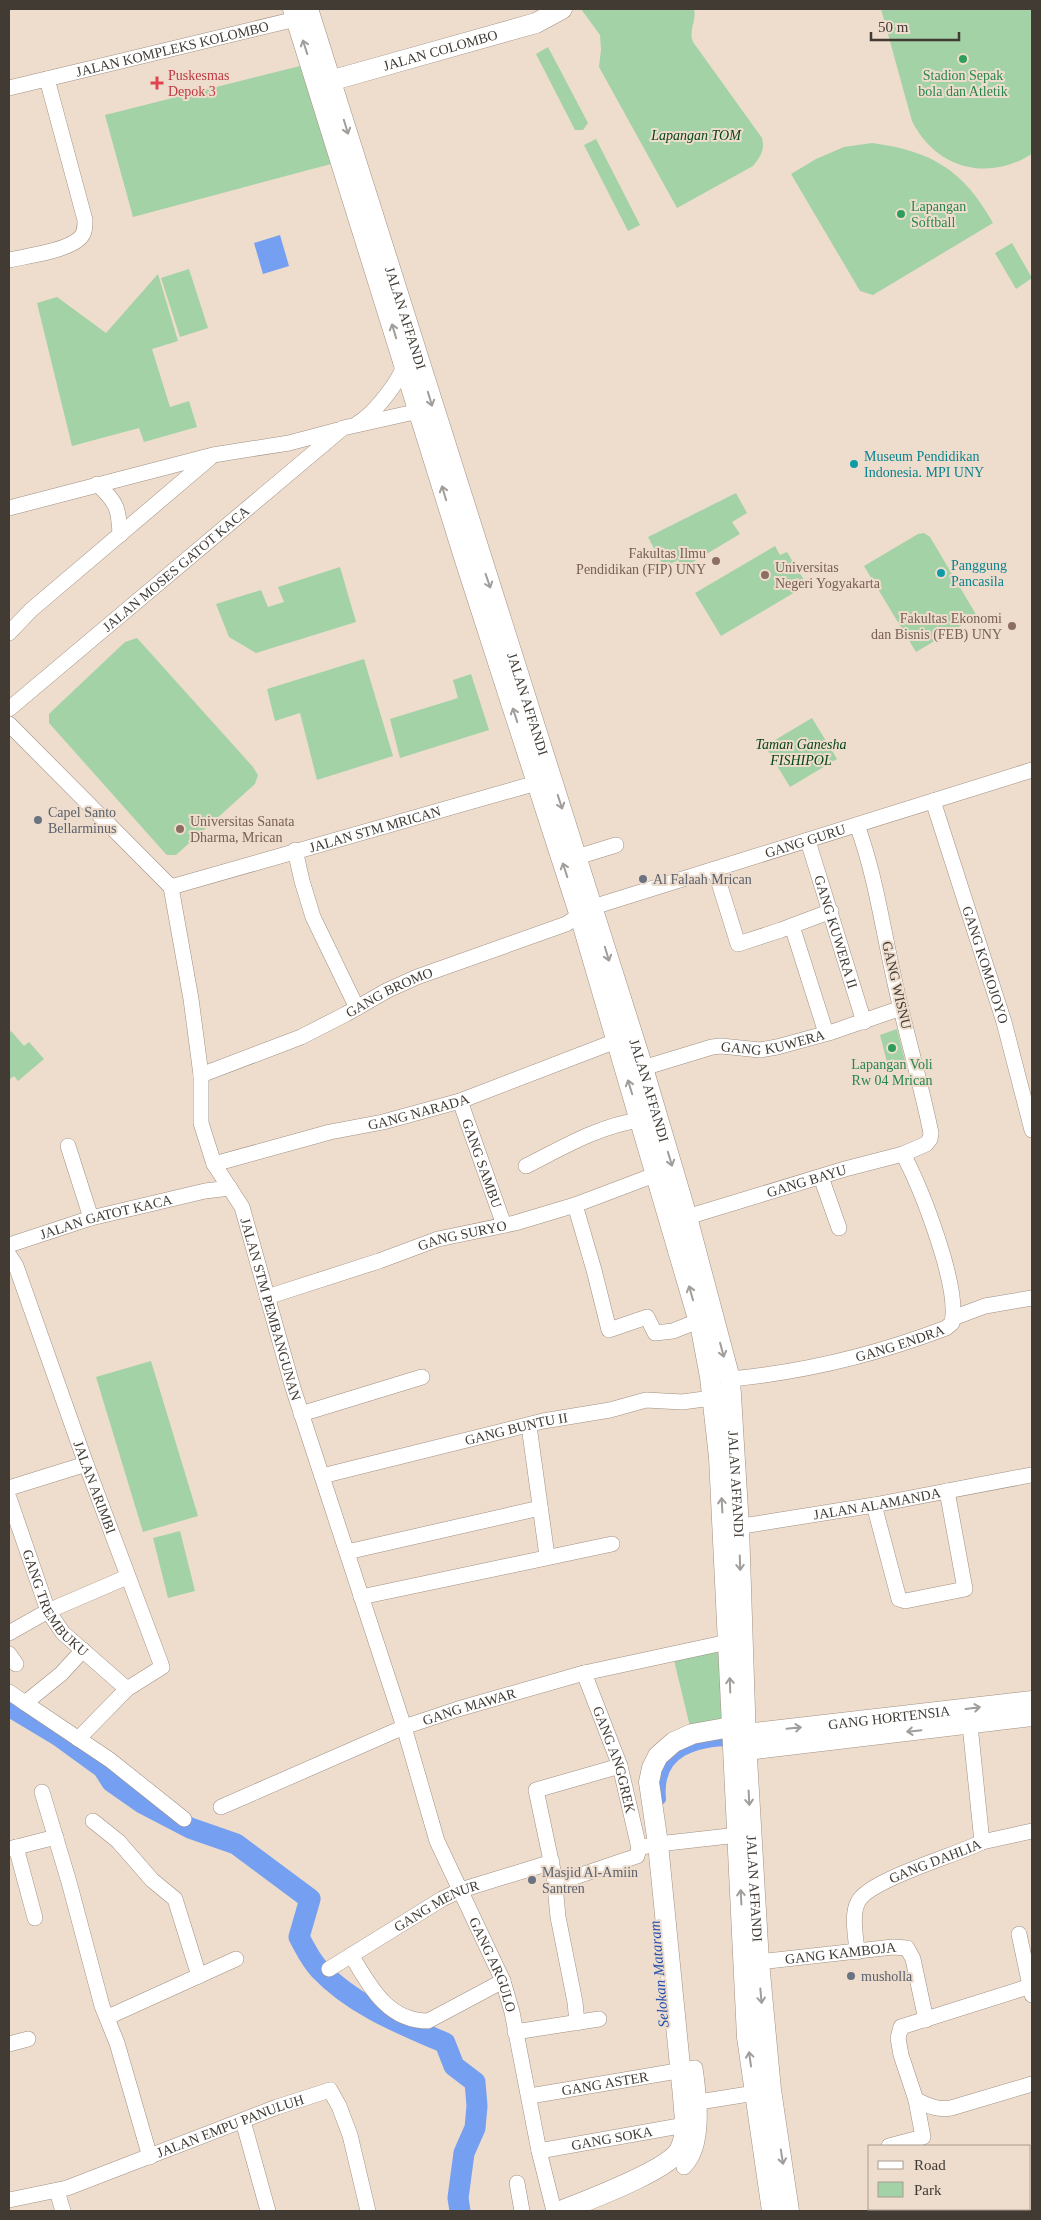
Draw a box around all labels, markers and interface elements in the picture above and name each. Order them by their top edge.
scale bar [871,10,958,42]
street label: JALAN KOMPLEKS KOLOMBO [75,19,270,80]
text: 50 m [878,19,909,35]
street label: JALAN COLOMBO [382,27,499,74]
one-way arrow [300,39,309,55]
marker: Stadion Sepak bola dan Atletik [957,53,969,65]
place label: Puskesmas Depok 3 [168,68,229,99]
place label: Stadion Sepak bola dan Atletik [918,68,1008,99]
marker: Puskesmas Depok 3 [150,76,164,90]
one-way arrow [341,119,351,135]
park label: Lapangan TOM [650,128,742,143]
place label: Lapangan Softball [911,199,966,230]
marker: Lapangan Softball [895,208,907,220]
street label: JALAN AFFANDI [382,265,429,372]
one-way arrow [388,323,398,339]
one-way arrow [426,391,436,407]
place label: Museum Pendidikan Indonesia. MPI UNY [864,449,984,480]
marker: Museum Pendidikan Indonesia. MPI UNY [848,458,860,470]
one-way arrow [439,485,449,501]
street label: JALAN MOSES GATOT KACA [100,503,253,635]
place label: Fakultas Ilmu Pendidikan (FIP) UNY [576,546,706,578]
marker: Fakultas Ilmu Pendidikan (FIP) UNY [710,555,722,567]
place label: Panggung Pancasila [951,558,1007,589]
place label: Universitas Negeri Yogyakarta [775,560,881,591]
marker: Panggung Pancasila [935,567,947,579]
marker: Universitas Negeri Yogyakarta [759,569,771,581]
one-way arrow [484,573,494,589]
place label: Fakultas Ekonomi dan Bisnis (FEB) UNY [871,611,1002,643]
marker: Fakultas Ekonomi dan Bisnis (FEB) UNY [1006,620,1018,632]
street label: JALAN AFFANDI [504,651,551,758]
one-way arrow [510,708,519,723]
park label: Taman Ganesha FISHIPOL [756,737,846,768]
one-way arrow [555,794,565,810]
street label: JALAN STM MRICAN [307,804,443,855]
place label: Capel Santo Bellarminus [48,805,116,836]
marker: Capel Santo Bellarminus [32,814,44,826]
place label: Universitas Sanata Dharma, Mrican [190,814,295,845]
street label: GANG GURU [763,822,848,861]
marker: Universitas Sanata Dharma, Mrican [174,823,186,835]
one-way arrow [560,862,569,878]
place label: Al Falaah Mrican [653,872,752,887]
marker: Al Falaah Mrican [637,873,649,885]
street label: GANG KUWERA II [811,874,860,991]
street label: GANG KOMOJOYO [959,904,1011,1026]
street label: GANG WISNU [879,940,914,1030]
one-way arrow [603,945,613,961]
street label: GANG BROMO [343,965,435,1021]
street label: GANG KUWERA [720,1027,827,1058]
street label: JALAN AFFANDI [626,1037,672,1144]
marker: Lapangan Voli Rw 04 Mrican [886,1042,898,1054]
place label: Lapangan Voli Rw 04 Mrican [851,1057,933,1088]
one-way arrow [625,1079,635,1095]
street label: GANG NARADA [367,1091,472,1133]
street label: GANG SAMBU [459,1117,504,1210]
one-way arrow [665,1151,675,1167]
street label: GANG BAYU [765,1162,848,1200]
street label: JALAN GATOT KACA [38,1192,174,1242]
street label: JALAN STM PEMBANGUNAN [237,1216,304,1403]
street label: GANG SURYO [416,1218,508,1254]
one-way arrow [685,1286,695,1302]
street label: GANG ENDRA [854,1322,947,1365]
one-way arrow [718,1341,727,1357]
street label: GANG BUNTU II [463,1410,569,1448]
street label: JALAN AFFANDI [725,1430,746,1538]
street label: JALAN ARIMBI [70,1439,119,1536]
street label: JALAN ALAMANDA [812,1485,943,1523]
one-way arrow [717,1497,726,1513]
street label: GANG TREMBUKU [19,1548,91,1659]
one-way arrow [735,1555,745,1571]
one-way arrow [725,1677,734,1693]
street label: GANG MAWAR [421,1686,518,1728]
street label: GANG HORTENSIA [827,1703,952,1732]
one-way arrow [965,1703,981,1713]
street label: GANG ANGGREK [590,1704,638,1815]
one-way arrow [786,1724,802,1733]
one-way arrow [907,1726,923,1736]
one-way arrow [745,1790,754,1806]
street label: JALAN AFFANDI [744,1835,765,1943]
street label: GANG DAHLIA [887,1836,984,1887]
place label: Masjid Al-Amiin Santren [542,1865,638,1896]
marker: Masjid Al-Amiin Santren [526,1874,538,1886]
street label: GANG MENUR [391,1878,482,1935]
one-way arrow [736,1889,745,1905]
street label: GANG ARGULO [466,1915,519,2014]
water label: Selokan Mataram [646,1920,672,2028]
street label: GANG KAMBOJA [784,1940,898,1967]
place label: musholla [861,1969,913,1984]
marker: musholla [845,1970,857,1982]
one-way arrow [757,1987,766,2003]
one-way arrow [745,2051,755,2067]
street label: GANG ASTER [561,2069,650,2099]
street label: JALAN EMPU PANULUH [155,2092,306,2161]
street label: GANG SOKA [570,2124,655,2153]
legend [868,2145,1031,2210]
one-way arrow [777,2148,787,2164]
text: Road [914,2157,946,2173]
text: Park [914,2182,942,2198]

